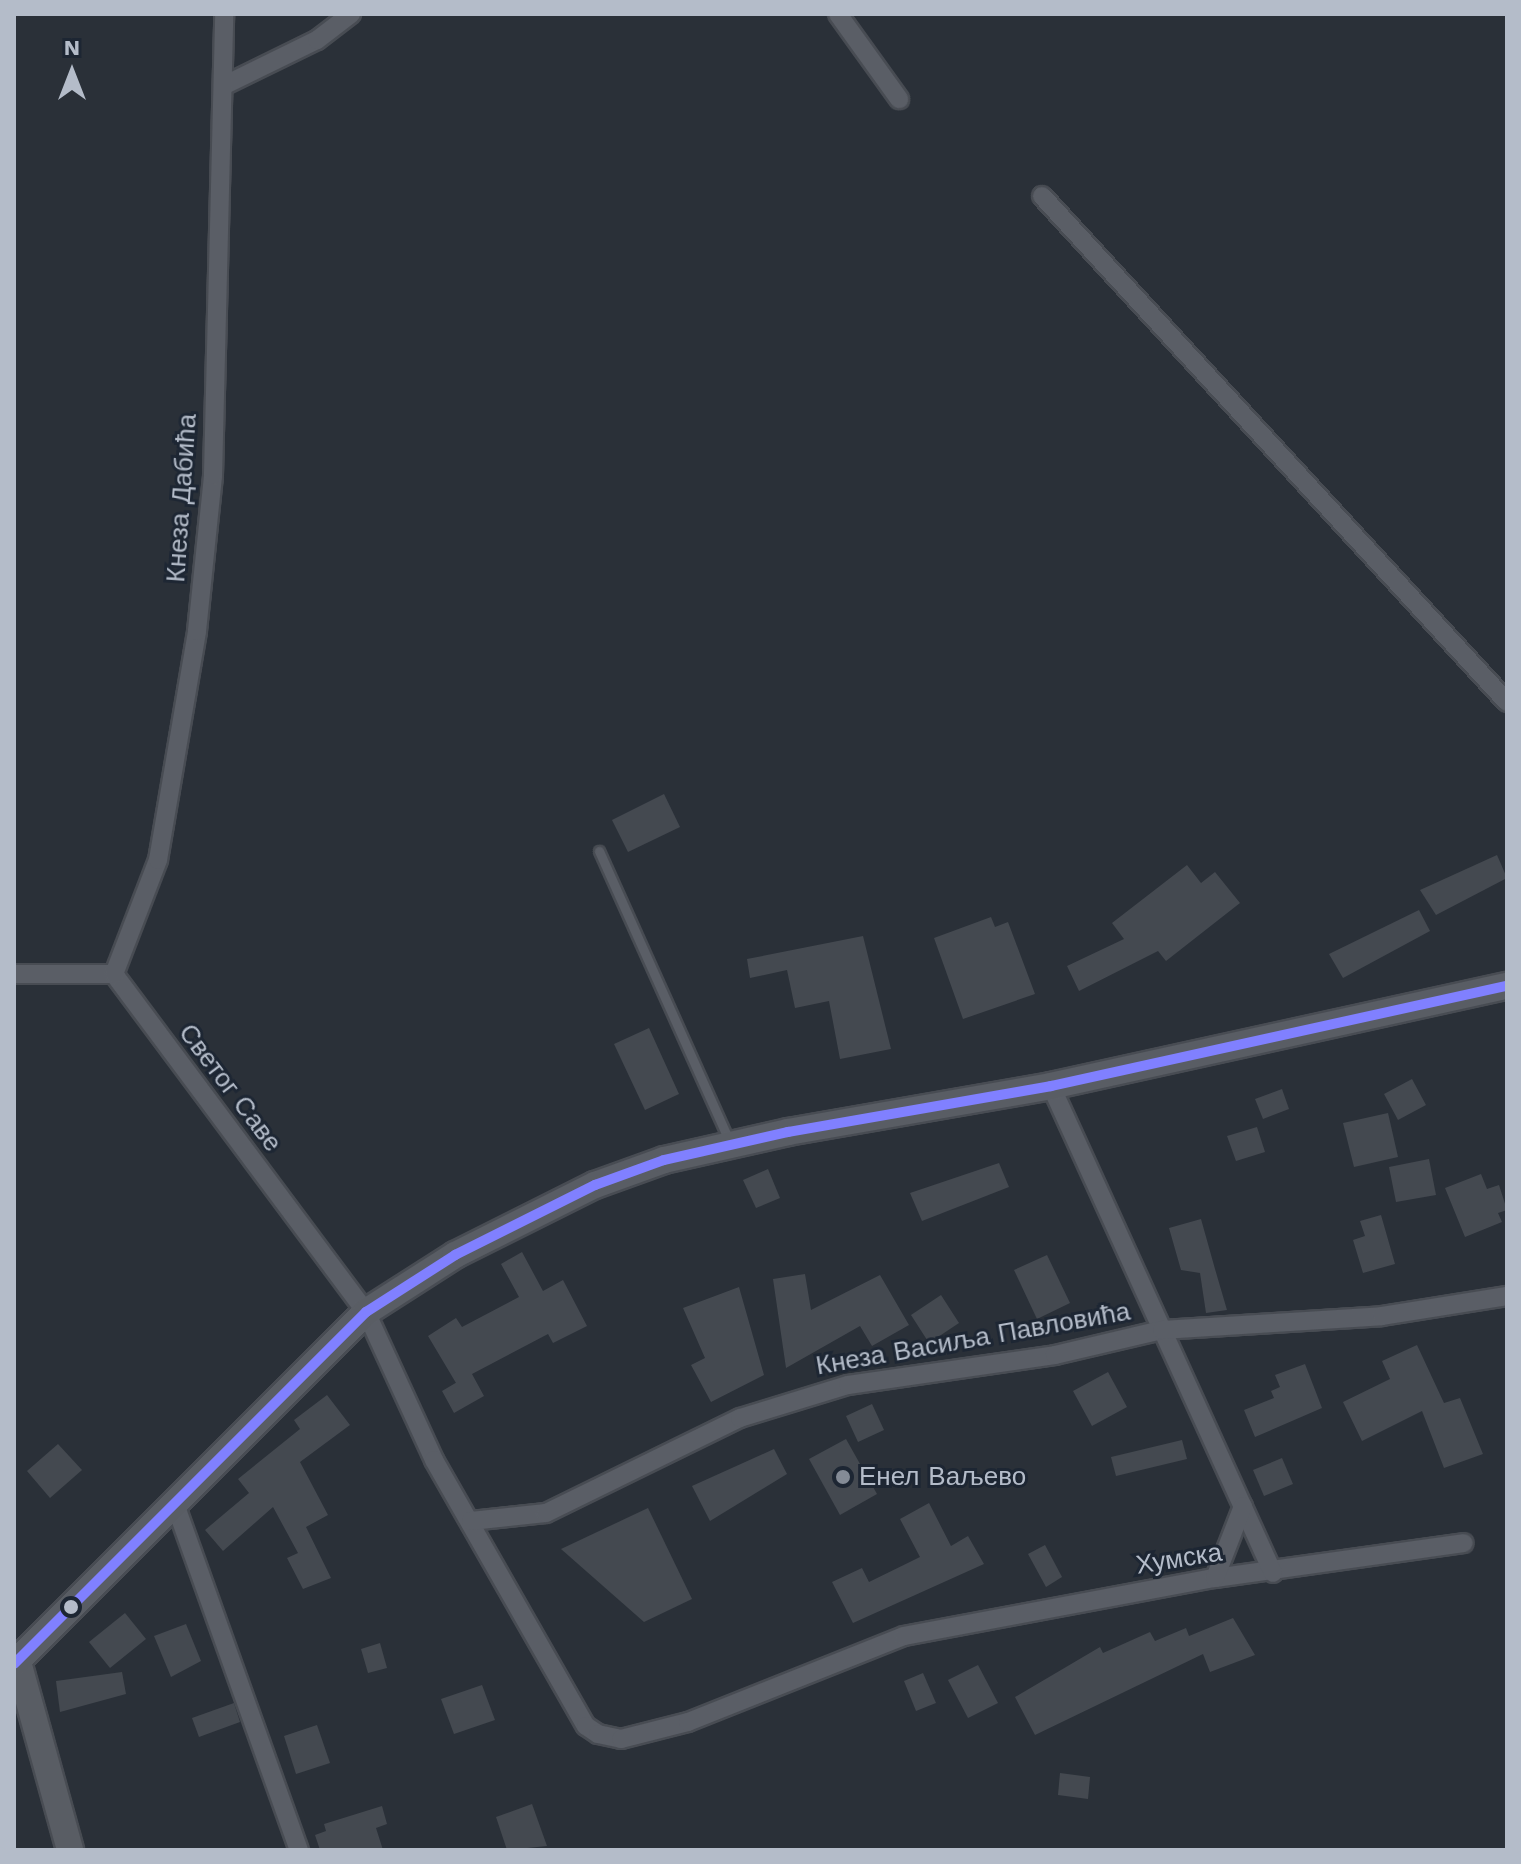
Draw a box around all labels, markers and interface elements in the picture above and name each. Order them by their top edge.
north arrow [32,32,112,112]
text: N [64,35,80,60]
street label: Кнеза Дабића [161,413,203,583]
street label: Светог Саве [172,1018,288,1158]
street label: Кнеза Васиља Павловића [814,1296,1132,1382]
place label: Енел Ваљево [859,1461,1026,1493]
marker: Енел Ваљево [834,1468,852,1486]
street label: Хумска [1134,1537,1224,1581]
unlabelled marker [63,1599,79,1615]

